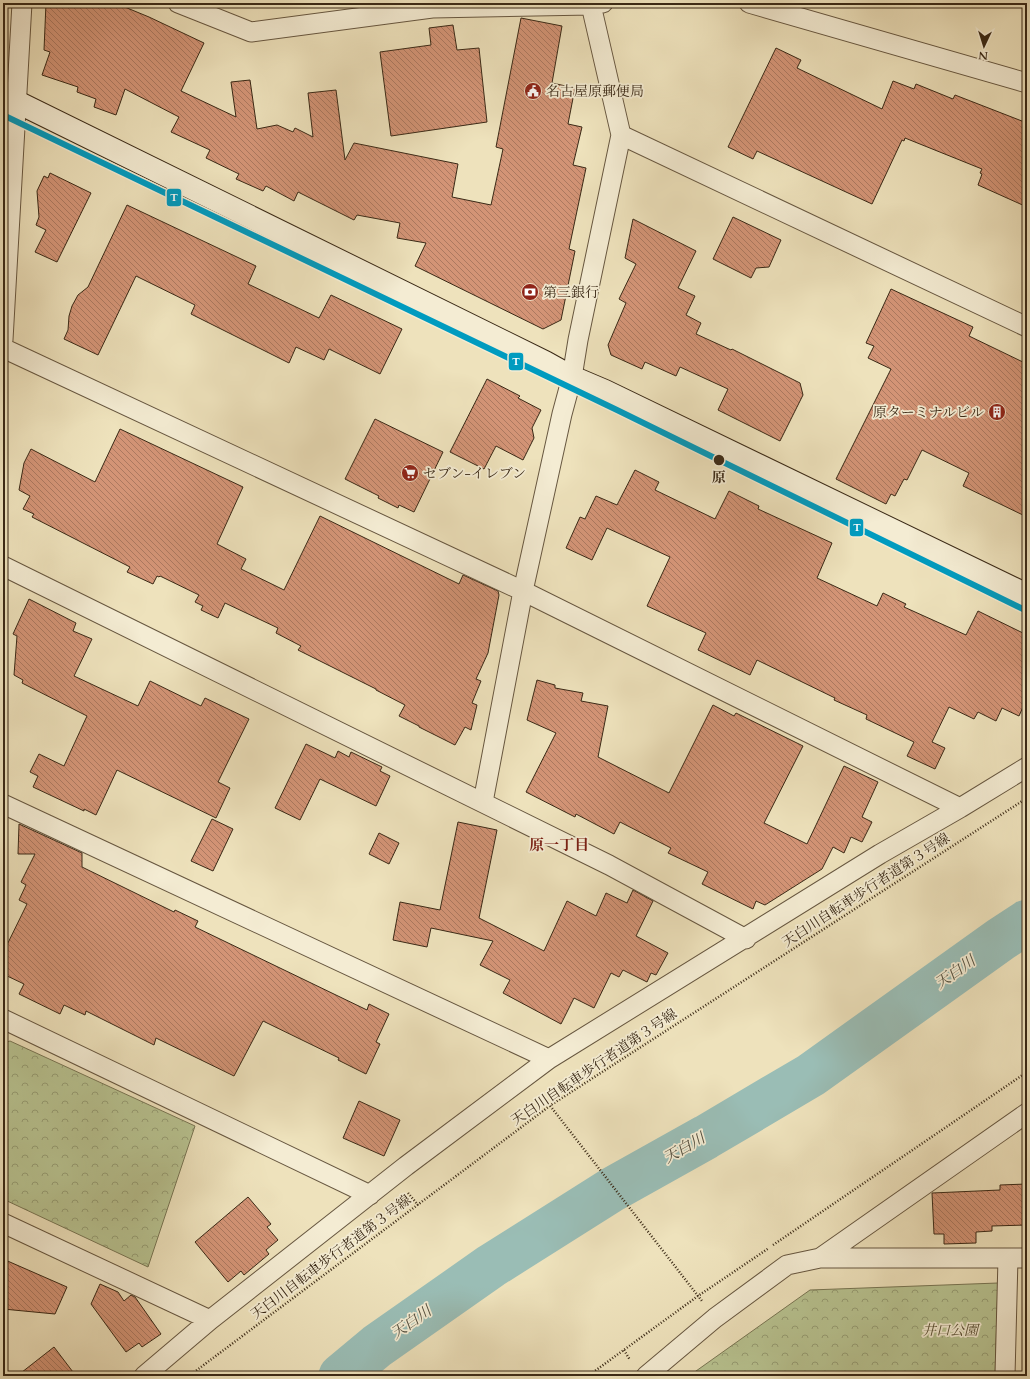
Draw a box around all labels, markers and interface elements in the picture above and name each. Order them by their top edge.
north arrow [964,26,1004,66]
text: N [978,48,989,63]
public building icon: 名古屋原郵便局 [523,81,543,101]
place label: 名古屋原郵便局 [546,82,644,101]
line badge: T [166,188,182,207]
text: T [170,190,178,205]
bank icon: 第三銀行 [520,282,540,302]
place label: 第三銀行 [543,283,599,302]
line badge: T [508,352,524,371]
text: T [512,354,520,369]
building icon: 原ターミナルビル [987,402,1007,422]
place label: 原ターミナルビル [873,403,984,422]
marker: 原 [712,453,726,467]
supermarket icon: セブン-イレブン [400,463,420,483]
place label: セブン-イレブン [423,464,526,483]
place label: 原 [712,468,726,487]
line badge: T [849,518,864,537]
text: T [853,520,861,535]
street label: 天白川自転車歩行者道第３号線 [779,829,953,951]
district label: 原一丁目 [529,835,589,855]
water label: 天白川 [931,950,981,993]
street label: 天白川自転車歩行者道第３号線 [507,1004,681,1130]
water label: 天白川 [660,1127,710,1168]
street label: 天白川自転車歩行者道第３号線 [248,1191,414,1323]
water label: 天白川 [387,1302,435,1342]
park label: 井口公園 [922,1321,980,1340]

